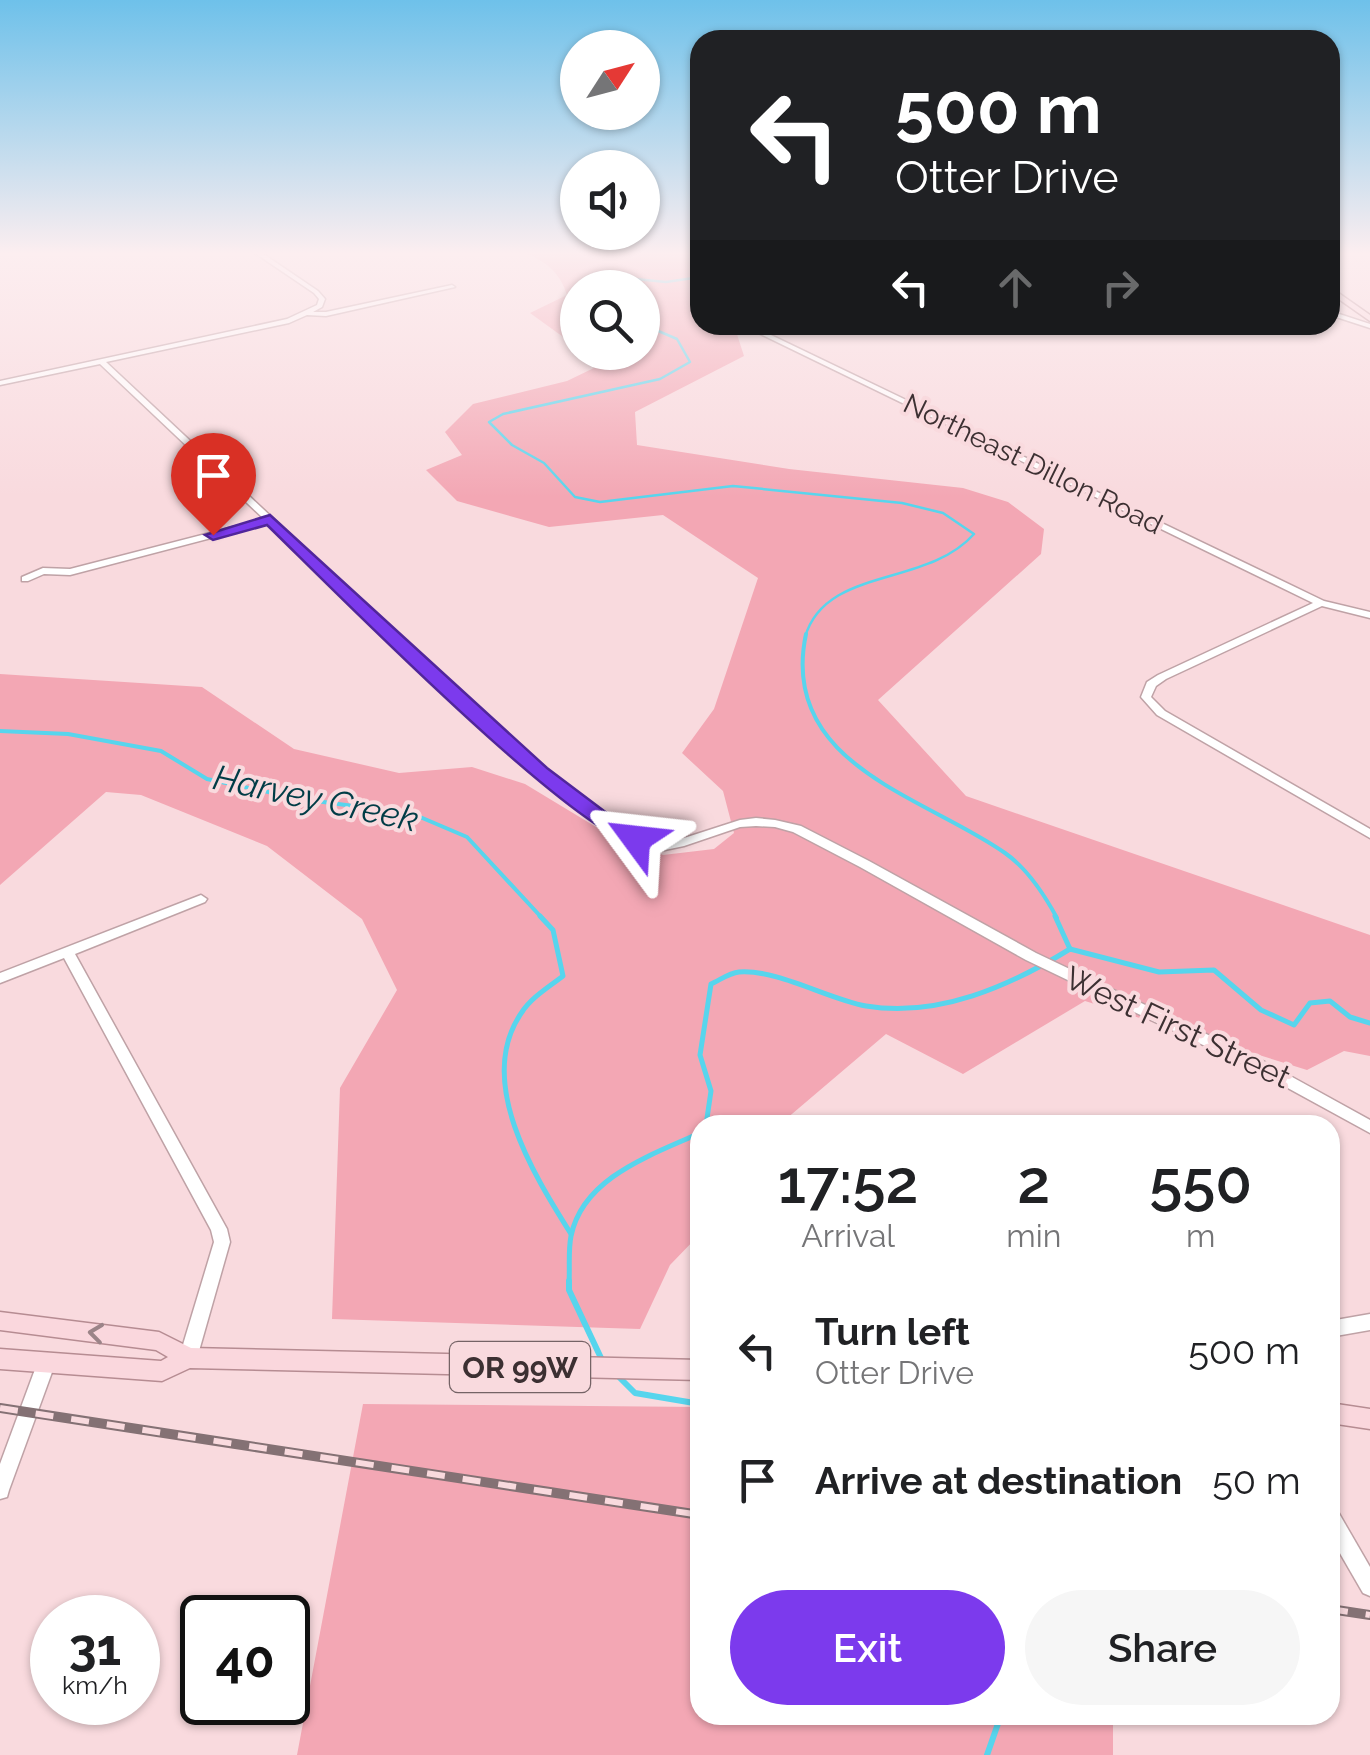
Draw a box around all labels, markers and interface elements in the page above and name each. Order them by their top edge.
north arrow [560,30,660,130]
map controls [560,30,660,370]
text: 500 m [895,67,1102,149]
icon: left [730,70,860,200]
button: sound [560,150,660,250]
text: Otter Drive [895,151,1119,204]
icon: left [883,260,938,315]
icon: ahead [988,260,1043,315]
icon: right [1093,260,1148,315]
button: search [560,270,660,370]
street label: Northeast Dillon Road [898,387,1168,541]
pin [171,433,256,536]
icon: arrive [186,448,241,503]
water label: Harvey Creek [210,756,422,840]
position arrow [584,787,688,891]
street label: West First Street [1059,959,1297,1096]
text: 17:52 [778,1147,918,1217]
text: 2 [1017,1147,1050,1217]
text: 550 [1149,1147,1252,1217]
text: Arrival [801,1217,895,1254]
text: min [1006,1217,1061,1254]
text: m [1186,1217,1215,1254]
text: Turn left [815,1309,970,1354]
one-way arrow [88,1323,104,1344]
icon: left [730,1323,785,1378]
text: 500 m [1188,1328,1300,1373]
road number: OR 99W [450,1342,590,1392]
text: Otter Drive [815,1354,974,1391]
icon: arrive [730,1453,785,1508]
text: Arrive at destination [815,1458,1182,1503]
text: 50 m [1212,1458,1301,1503]
button: Exit [730,1590,1005,1705]
button: Share [1025,1590,1300,1705]
speed limit sign: 40 [180,1595,310,1725]
text: 31 [69,1618,121,1677]
text: km/h [62,1670,128,1700]

